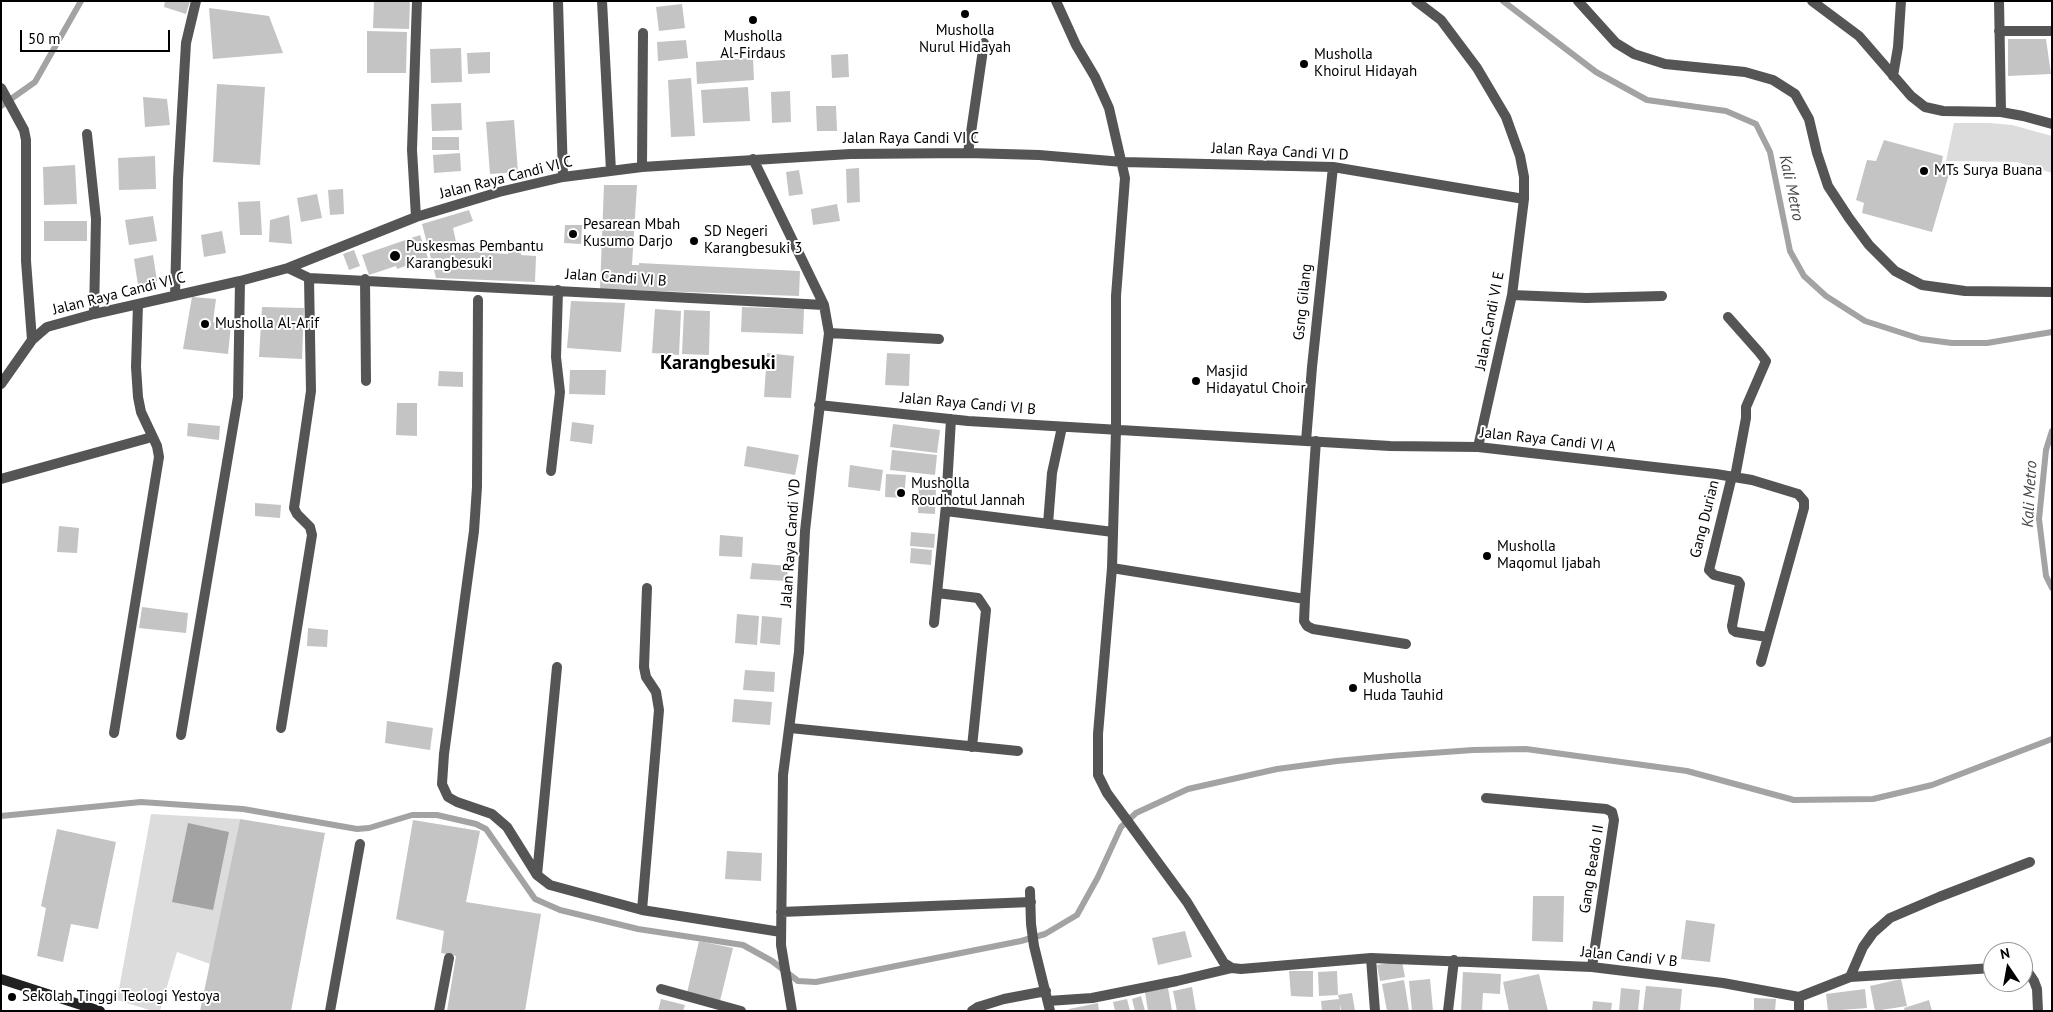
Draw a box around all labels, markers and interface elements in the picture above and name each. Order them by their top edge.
marker: Musholla Nurul Hidayah [959,8,971,20]
marker: Musholla Al-Firdaus [747,14,759,26]
scale bar [22,20,172,52]
place label: Musholla Nurul Hidayah [919,22,1011,57]
place label: Musholla Al-Firdaus [720,28,786,63]
text: 50 m [28,29,61,48]
place label: Musholla Khoirul Hidayah [1314,46,1417,81]
marker: Musholla Khoirul Hidayah [1298,58,1310,70]
street label: Jalan Raya Candi VI C [843,130,979,148]
street label: Jalan Raya Candi VI D [1211,139,1349,165]
street label: Jalan Raya Candi VI C [438,153,574,203]
water label: Kali Metro [1775,153,1807,223]
place label: MTs Surya Buana [1934,162,2042,180]
marker: MTs Surya Buana [1918,165,1930,177]
place label: Pesarean Mbah Kusumo Darjo [583,216,680,251]
place label: SD Negeri Karangbesuki 3 [704,223,802,258]
marker: Pesarean Mbah Kusumo Darjo [567,228,579,240]
marker: SD Negeri Karangbesuki 3 [688,235,700,247]
place label: Puskesmas Pembantu Karangbesuki [406,238,544,273]
marker: Puskesmas Pembantu Karangbesuki [388,249,402,263]
street label: Gsng Gilang [1290,263,1316,341]
street label: Jalan Candi VI B [565,265,667,291]
street label: Jalan Raya Candi VI C [51,269,187,319]
street label: Jalan.Candi VI E [1472,270,1508,372]
place label: Musholla Al-Arif [215,315,319,333]
marker: Musholla Al-Arif [199,318,211,330]
district label: Karangbesuki [660,351,776,375]
place label: Masjid Hidayatul Choir [1206,363,1306,398]
marker: Masjid Hidayatul Choir [1190,375,1202,387]
street label: Jalan Raya Candi VI B [899,389,1037,419]
street label: Jalan Raya Candi VI A [1479,424,1617,456]
water label: Kali Metro [2019,460,2041,528]
place label: Musholla Roudhotul Jannah [911,475,1025,510]
street label: Jalan Raya Candi VD [778,478,804,608]
street label: Gang Durian [1687,478,1723,560]
marker: Musholla Roudhotul Jannah [895,487,907,499]
place label: Musholla Maqomul Ijabah [1497,538,1601,573]
marker: Musholla Maqomul Ijabah [1481,550,1493,562]
place label: Musholla Huda Tauhid [1363,670,1443,705]
marker: Musholla Huda Tauhid [1347,682,1359,694]
street label: Gang Beado II [1576,823,1608,915]
north arrow [1983,942,2033,992]
street label: Jalan Candi V B [1580,943,1678,971]
text: N [1999,944,2011,963]
place label: Sekolah Tinggi Teologi Yestoya [22,988,220,1006]
marker: Sekolah Tinggi Teologi Yestoya [6,991,18,1003]

